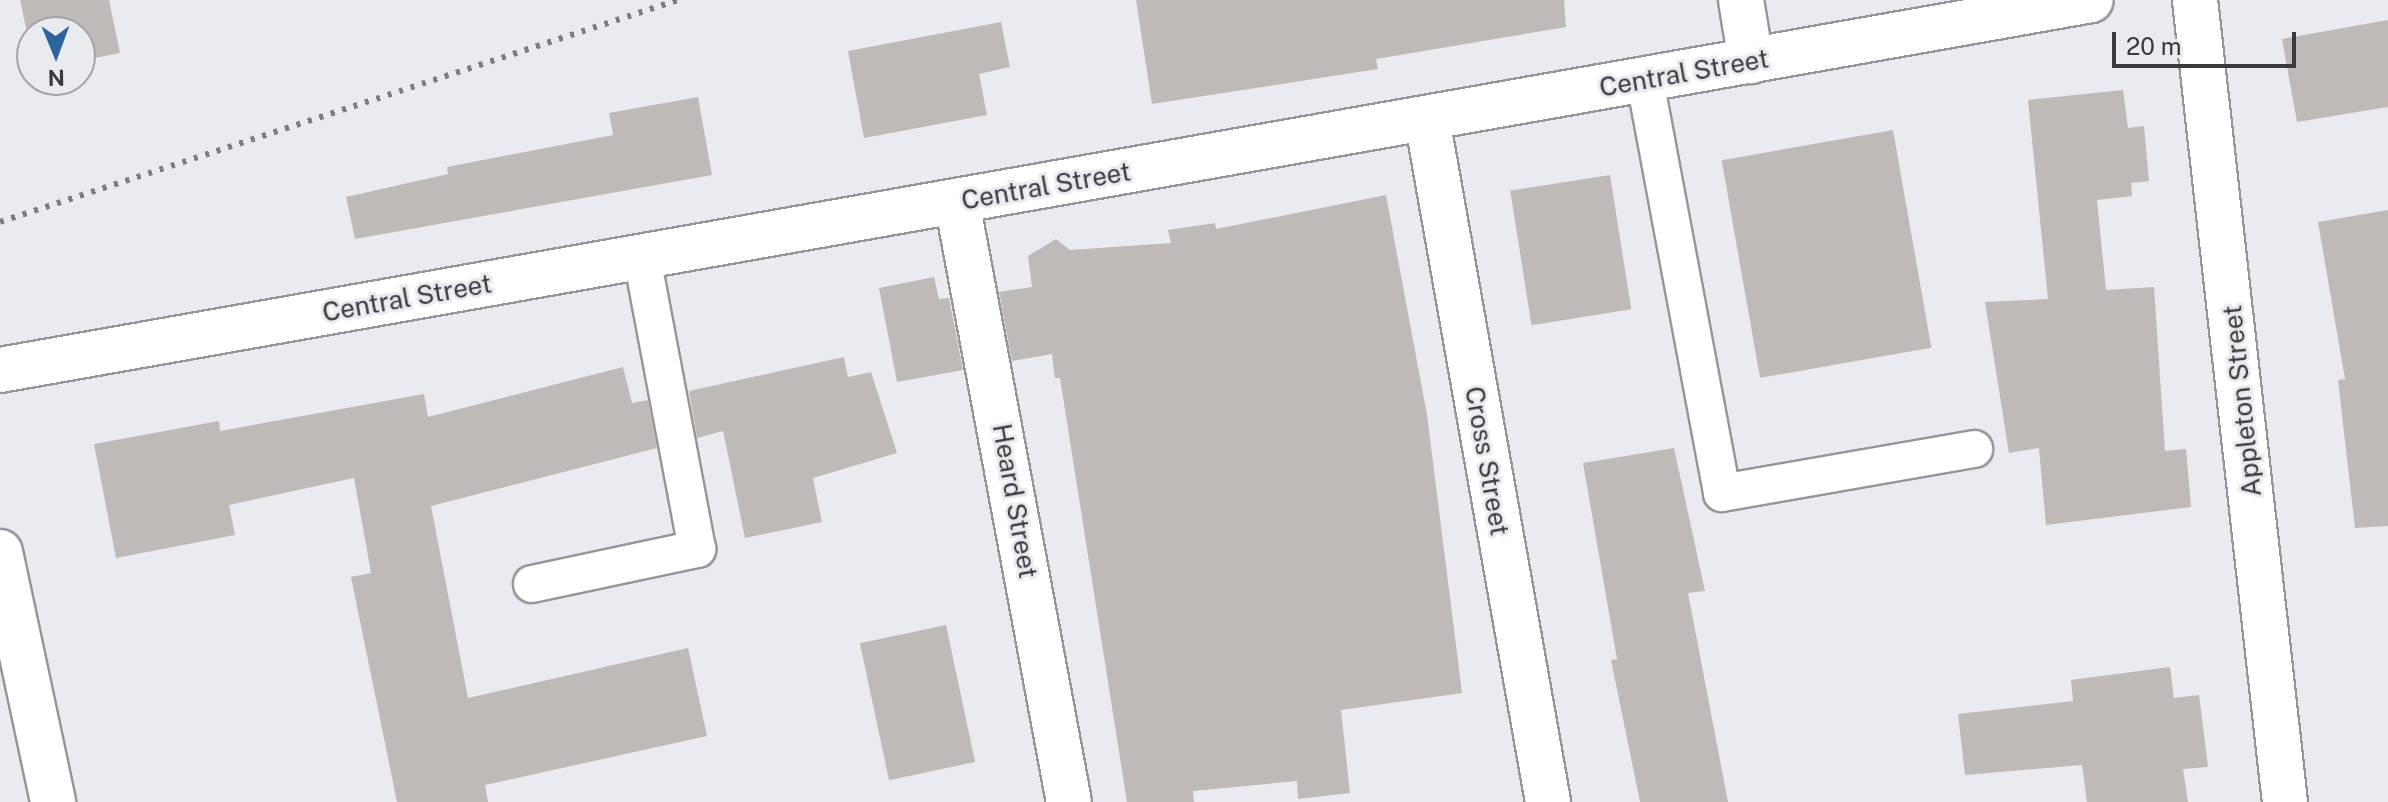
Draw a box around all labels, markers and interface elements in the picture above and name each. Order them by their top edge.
north arrow [16,16,96,96]
scale bar [2116,16,2300,66]
text: 20 m [2126,32,2182,60]
street label: Central Street [1597,43,1771,103]
text: N [48,65,65,91]
street label: Central Street [959,156,1133,216]
street label: Central Street [320,268,494,328]
street label: Appleton Street [2216,304,2268,498]
street label: Cross Street [1459,384,1515,538]
street label: Heard Street [986,421,1044,581]

